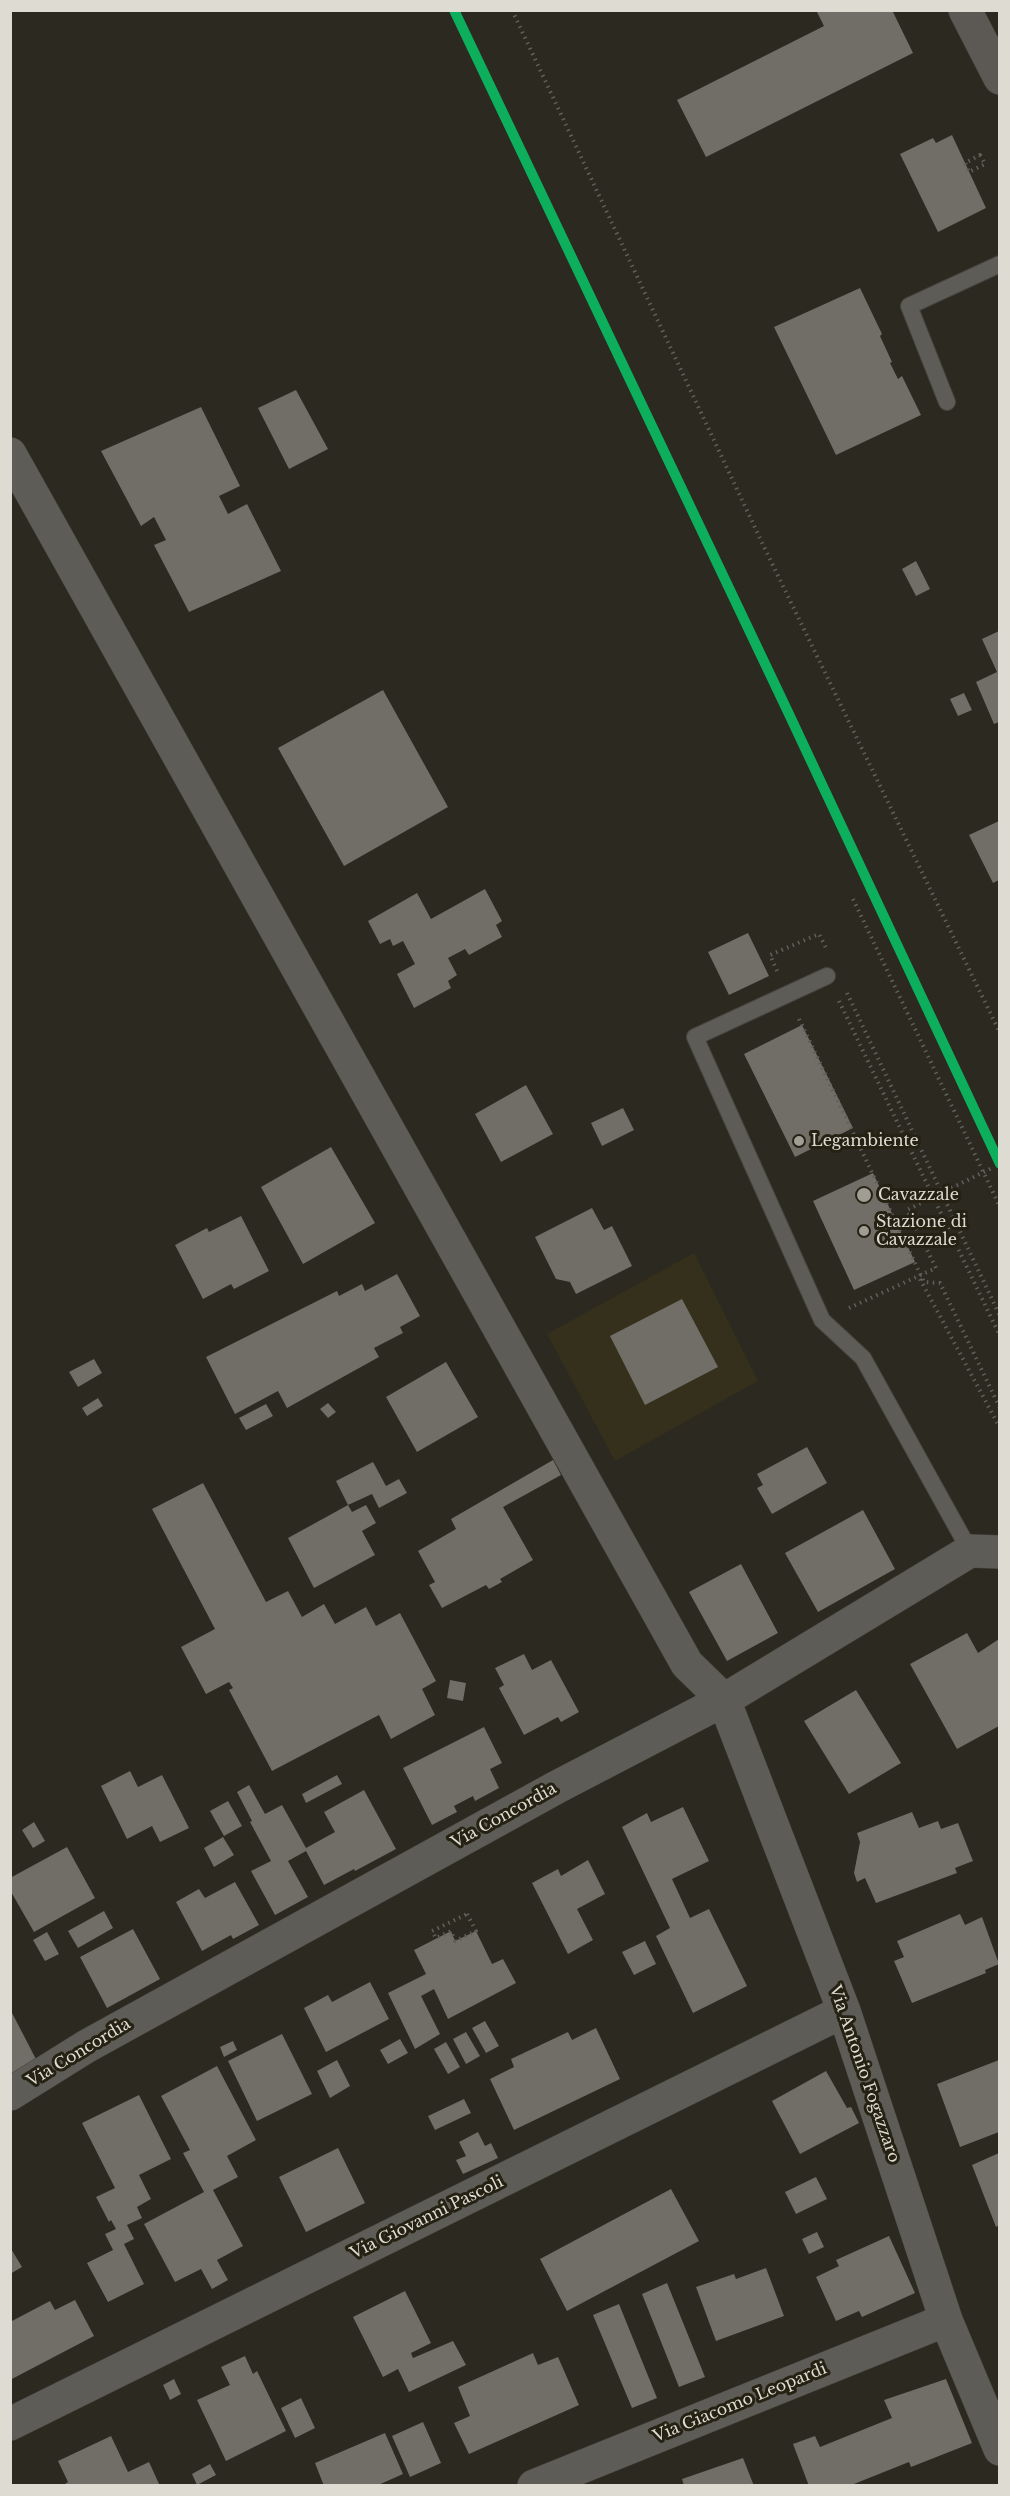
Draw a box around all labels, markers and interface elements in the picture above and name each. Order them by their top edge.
place label: Legambiente [811,1131,919,1151]
marker: Legambiente [792,1134,806,1148]
place label: Cavazzale [878,1185,959,1205]
marker: Cavazzale [855,1186,873,1204]
place label: Stazione di Cavazzale [876,1212,967,1250]
marker: Stazione di Cavazzale [857,1224,871,1238]
street label: Via Concordia [448,1779,560,1853]
street label: Via Antonio Fogazzaro [825,1983,903,2165]
street label: Via Concordia [24,2015,134,2091]
street label: Via Giovanni Pascoli [347,2173,507,2263]
street label: Via Giacomo Leopardi [650,2359,830,2447]

